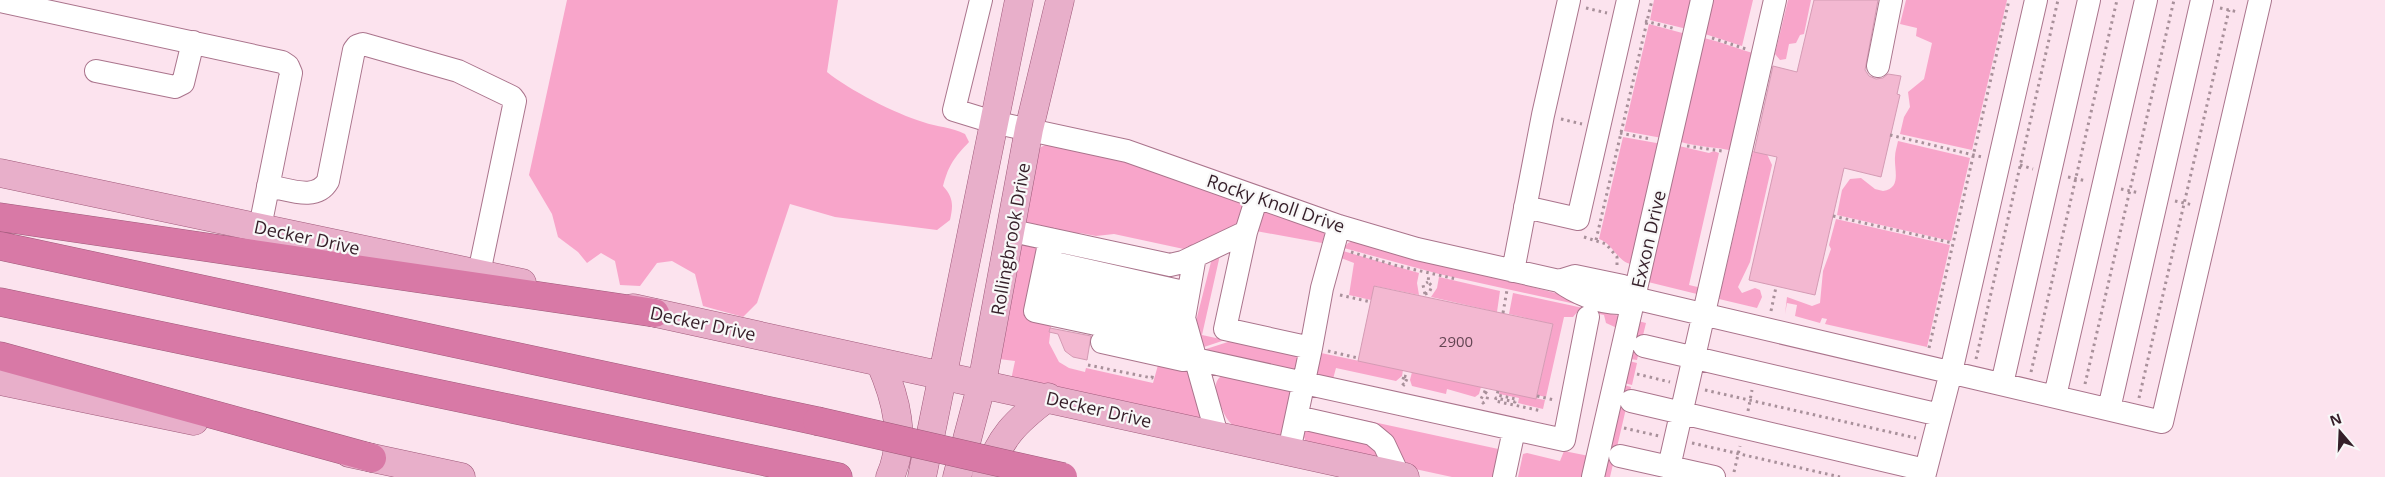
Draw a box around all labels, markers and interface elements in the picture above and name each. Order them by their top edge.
street label: Rollingbrook Drive [985,161,1035,317]
street label: Rocky Knoll Drive [1204,168,1348,238]
street label: Exxon Drive [1625,188,1671,290]
street label: Decker Drive [252,214,362,260]
street label: Decker Drive [648,300,758,346]
house number: 2900 [1439,331,1473,351]
street label: Decker Drive [1044,385,1154,433]
north arrow [2315,407,2365,457]
text: N [2327,408,2344,430]

